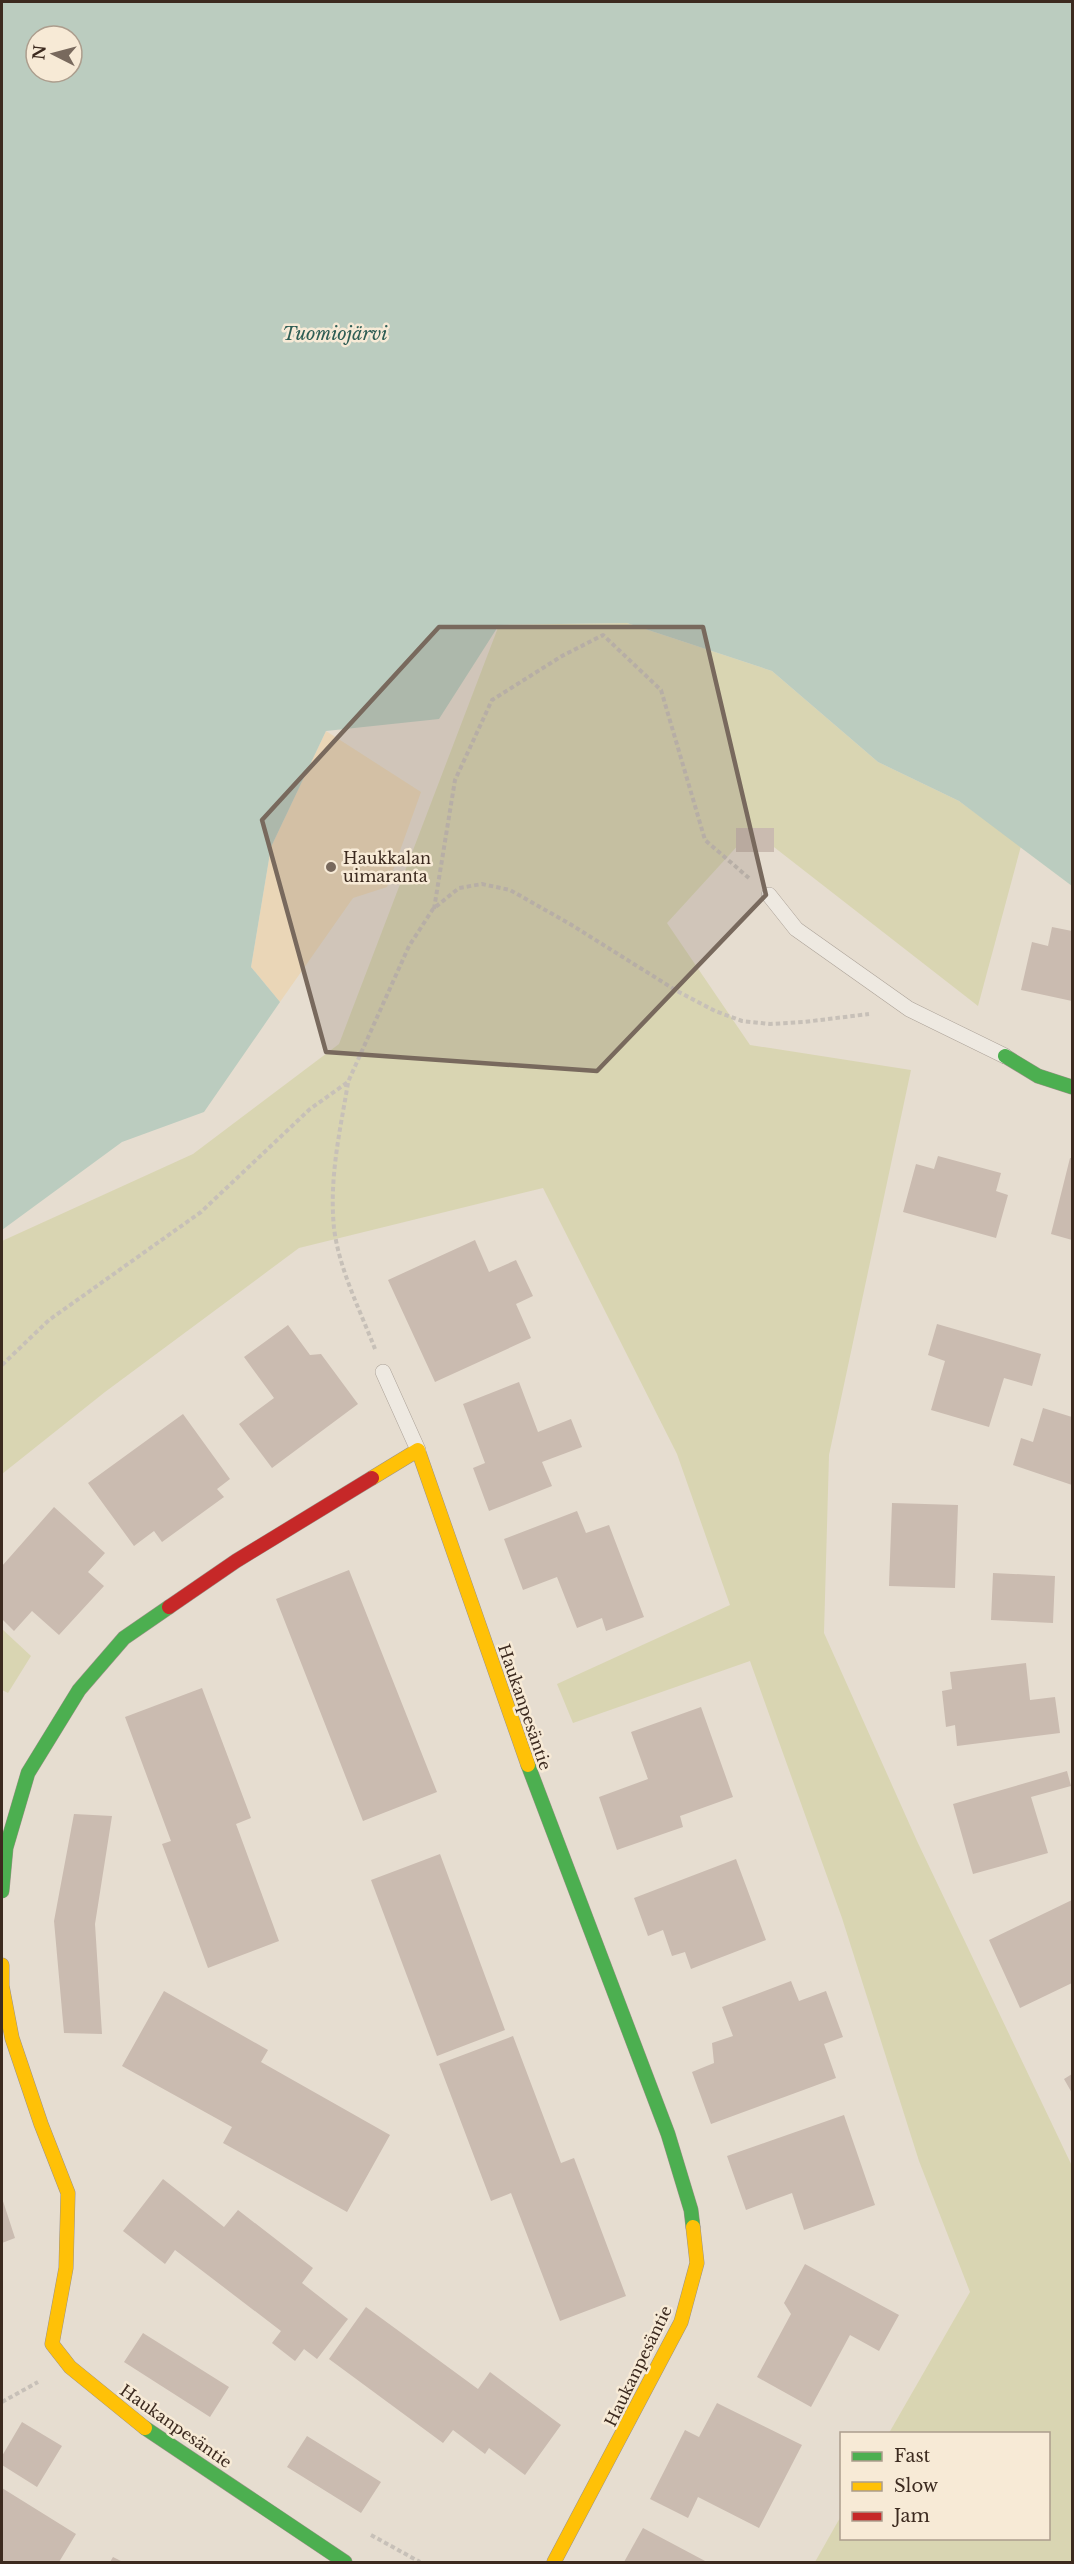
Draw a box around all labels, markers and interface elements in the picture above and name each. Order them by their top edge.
north arrow [24,24,84,84]
text: N [28,44,50,61]
water label: Tuomiojärvi [283,323,388,345]
place label: Haukkalan uimaranta [343,848,431,886]
marker: Haukkalan uimaranta [324,860,338,874]
street label: Haukanpesäntie [494,1641,556,1773]
street label: Haukanpesäntie [600,2302,676,2430]
street label: Haukanpesäntie [116,2380,236,2472]
legend [840,2432,1050,2540]
text: Fast [894,2445,931,2467]
text: Slow [894,2475,939,2497]
text: Jam [892,2505,930,2527]

